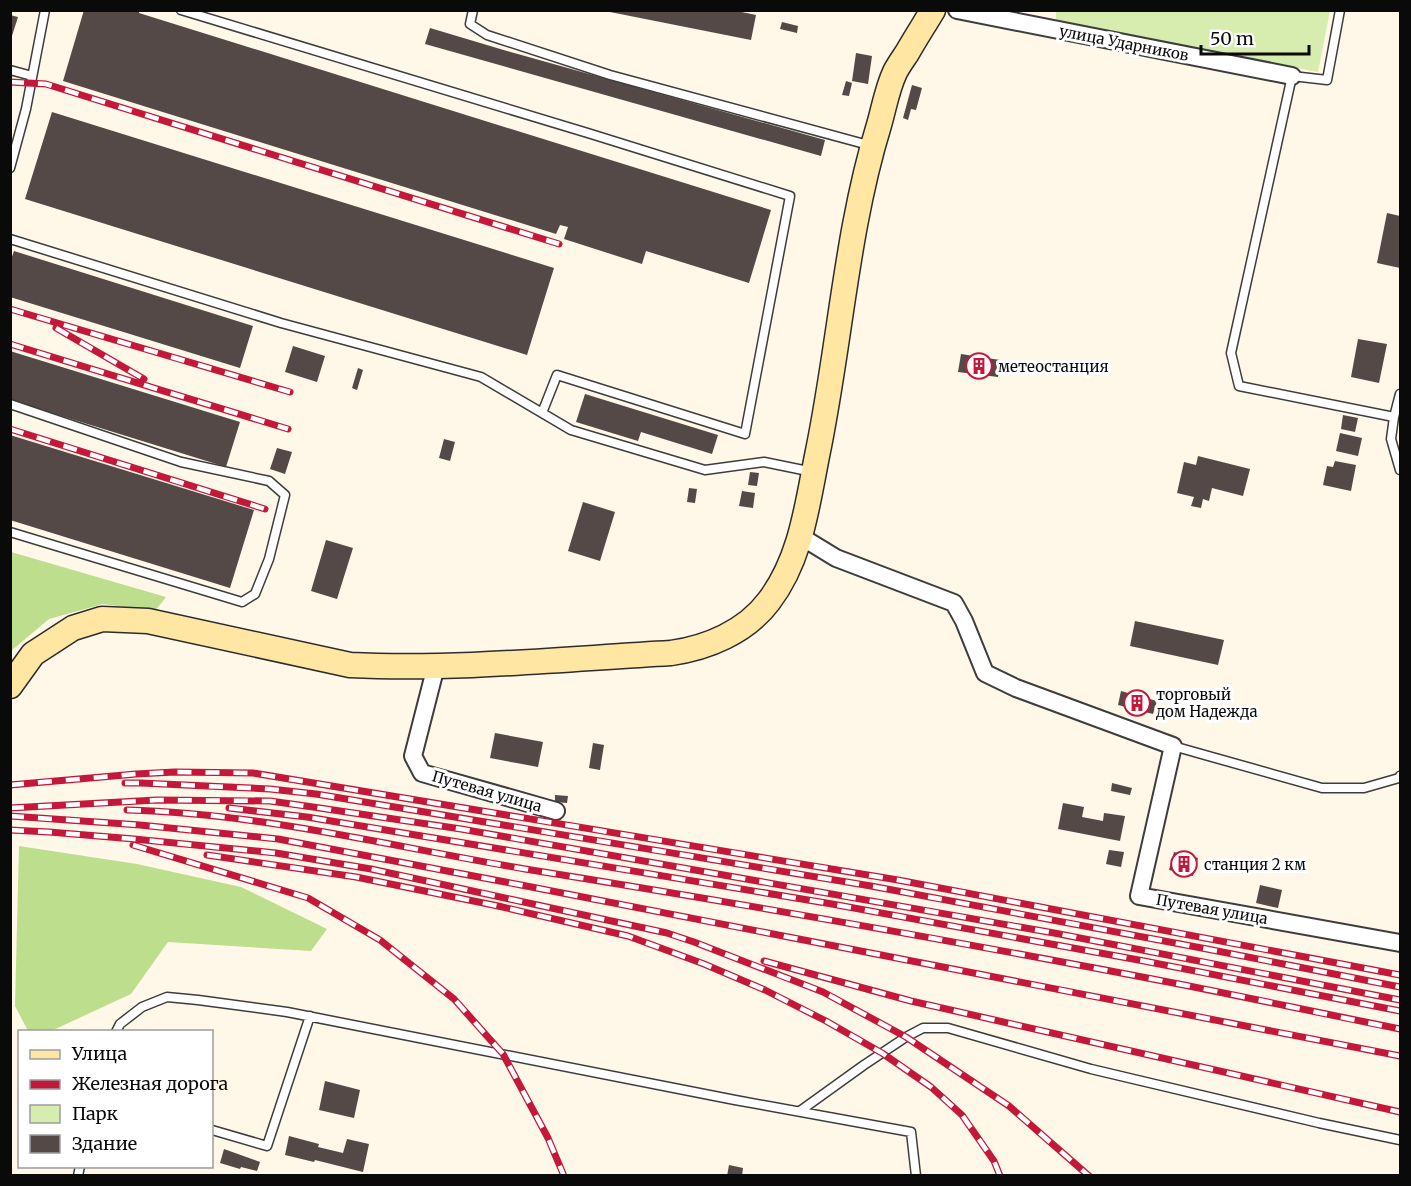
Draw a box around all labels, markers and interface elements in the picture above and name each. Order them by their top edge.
scale bar [1201,18,1309,56]
street label: улица Ударников [1058,21,1190,65]
text: 50 m [1210,27,1254,50]
building icon: метеостанция [964,351,994,381]
place label: метеостанция [998,357,1109,376]
place label: торговый дом Надежда [1155,685,1258,721]
building icon: торговый дом Надежда [1122,688,1152,718]
street label: Путевая улица [430,766,544,816]
building icon: станция 2 км [1169,849,1199,879]
place label: станция 2 км [1204,855,1306,874]
street label: Путевая улица [1155,890,1269,928]
legend [18,1030,213,1168]
text: Улица [71,1042,127,1065]
text: Железная дорога [72,1072,229,1095]
text: Парк [72,1102,118,1125]
text: Здание [72,1132,137,1155]

